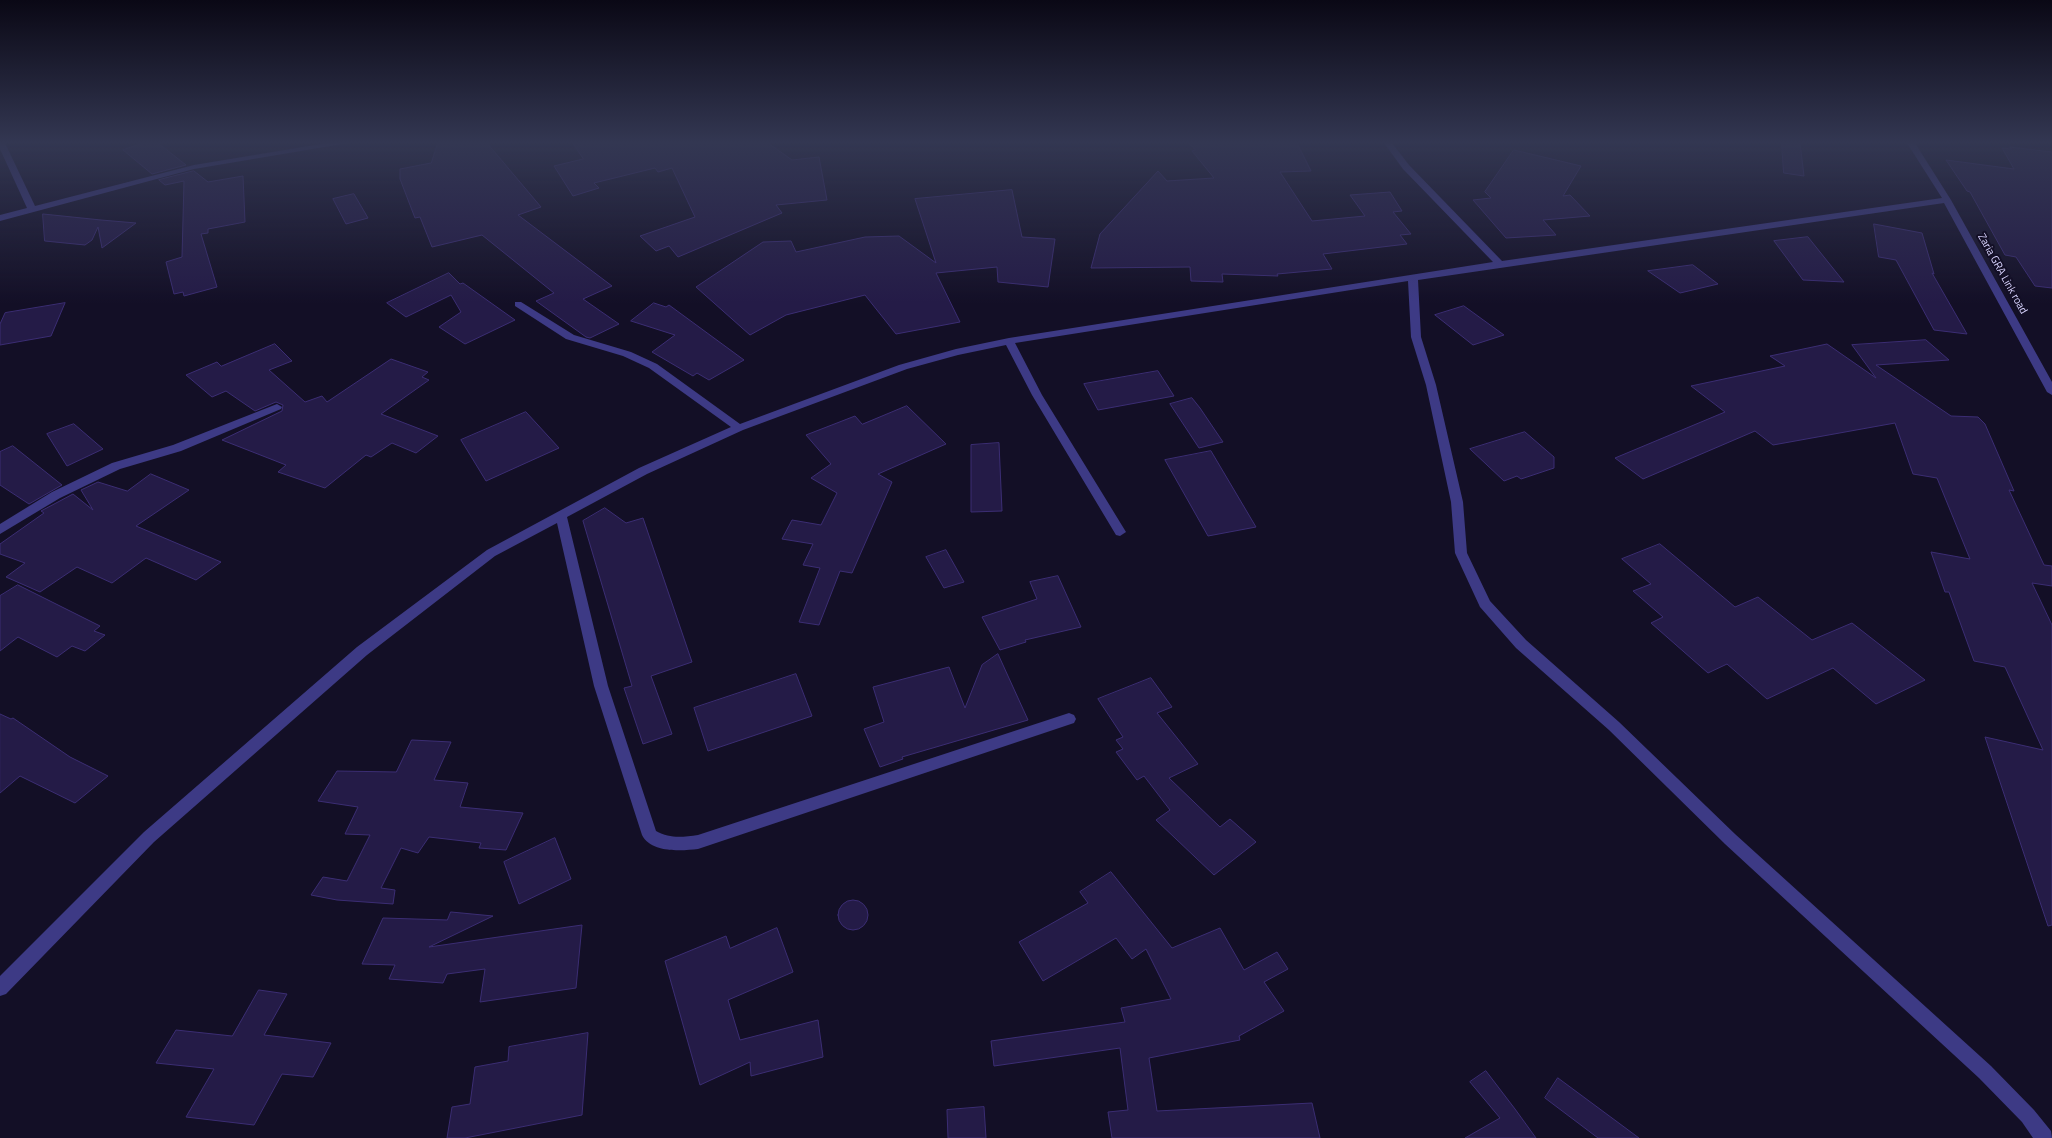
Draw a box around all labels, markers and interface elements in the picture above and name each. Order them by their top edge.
street label: Zaria GRA Link road [1974,231,2030,317]

